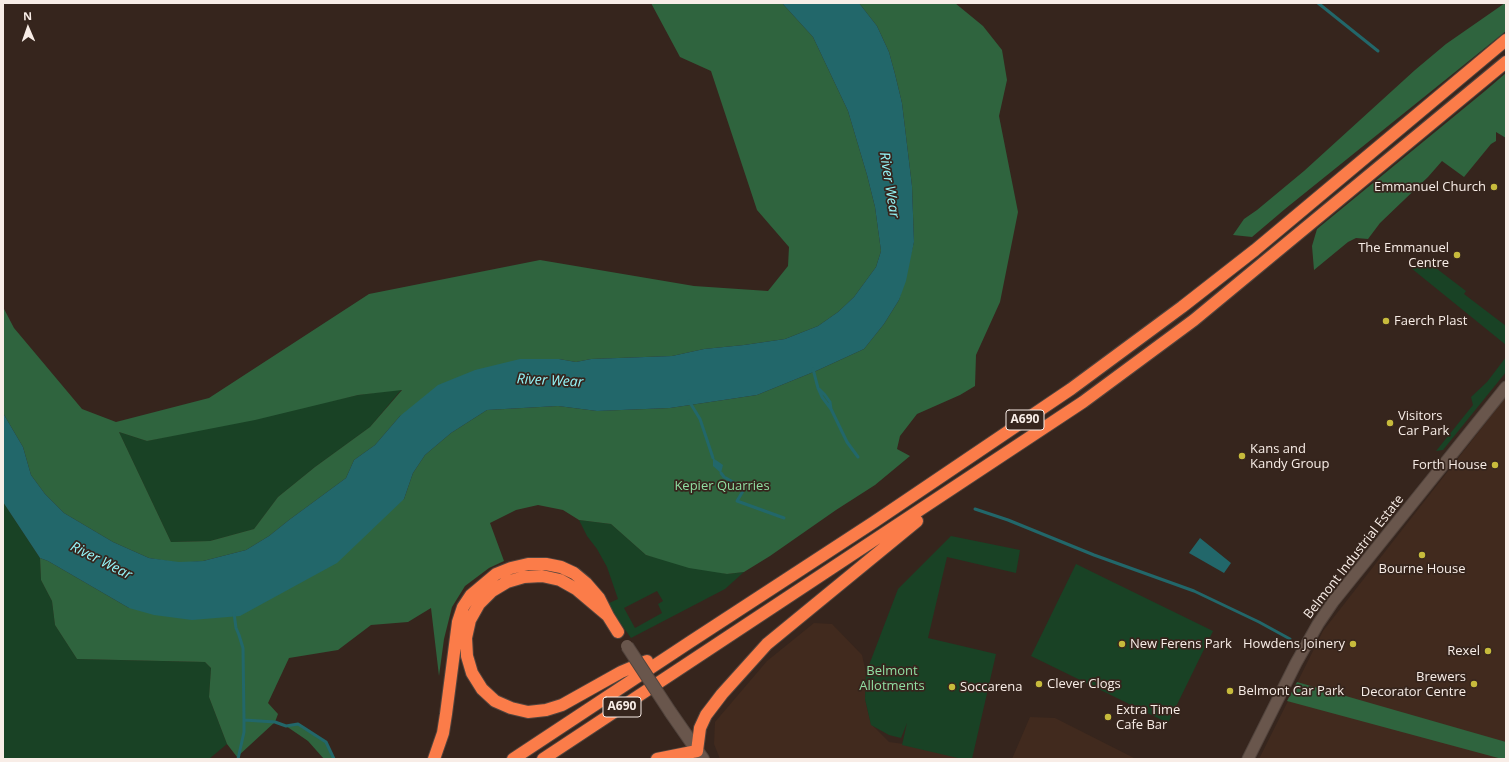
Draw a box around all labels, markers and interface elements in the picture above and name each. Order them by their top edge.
north arrow [8,8,48,48]
text: N [23,8,32,23]
water label: River Wear [876,151,902,219]
place label: Emmanuel Church [1374,179,1486,195]
marker: Emmanuel Church [1489,182,1499,192]
place label: The Emmanuel Centre [1358,240,1449,271]
marker: The Emmanuel Centre [1452,250,1462,260]
place label: Faerch Plast [1394,313,1467,329]
marker: Faerch Plast [1381,316,1391,326]
water label: River Wear [516,371,584,391]
place label: Visitors Car Park [1398,408,1449,439]
road number: A690 [1006,410,1044,430]
marker: Visitors Car Park [1385,418,1395,428]
place label: Kans and Kandy Group [1250,441,1330,472]
marker: Kans and Kandy Group [1237,451,1247,461]
place label: Forth House [1412,457,1487,473]
marker: Forth House [1490,460,1500,470]
park label: Kepier Quarries [674,478,770,494]
street label: Belmont Industrial Estate [1301,492,1407,622]
water label: River Wear [68,538,134,584]
marker: Bourne House [1417,550,1427,560]
place label: Bourne House [1378,561,1466,577]
place label: New Ferens Park [1130,636,1232,652]
place label: Howdens Joinery [1243,636,1345,652]
marker: New Ferens Park [1117,639,1127,649]
marker: Howdens Joinery [1348,639,1358,649]
place label: Rexel [1447,643,1480,659]
marker: Rexel [1483,646,1493,656]
park label: Belmont Allotments [859,663,925,694]
place label: Brewers Decorator Centre [1361,669,1466,700]
place label: Clever Clogs [1047,676,1121,692]
place label: Soccarena [960,679,1022,695]
marker: Clever Clogs [1034,679,1044,689]
marker: Brewers Decorator Centre [1469,679,1479,689]
marker: Soccarena [947,682,957,692]
place label: Belmont Car Park [1238,683,1344,699]
marker: Belmont Car Park [1225,686,1235,696]
road number: A690 [603,697,641,717]
place label: Extra Time Cafe Bar [1116,702,1180,733]
marker: Extra Time Cafe Bar [1103,712,1113,722]

